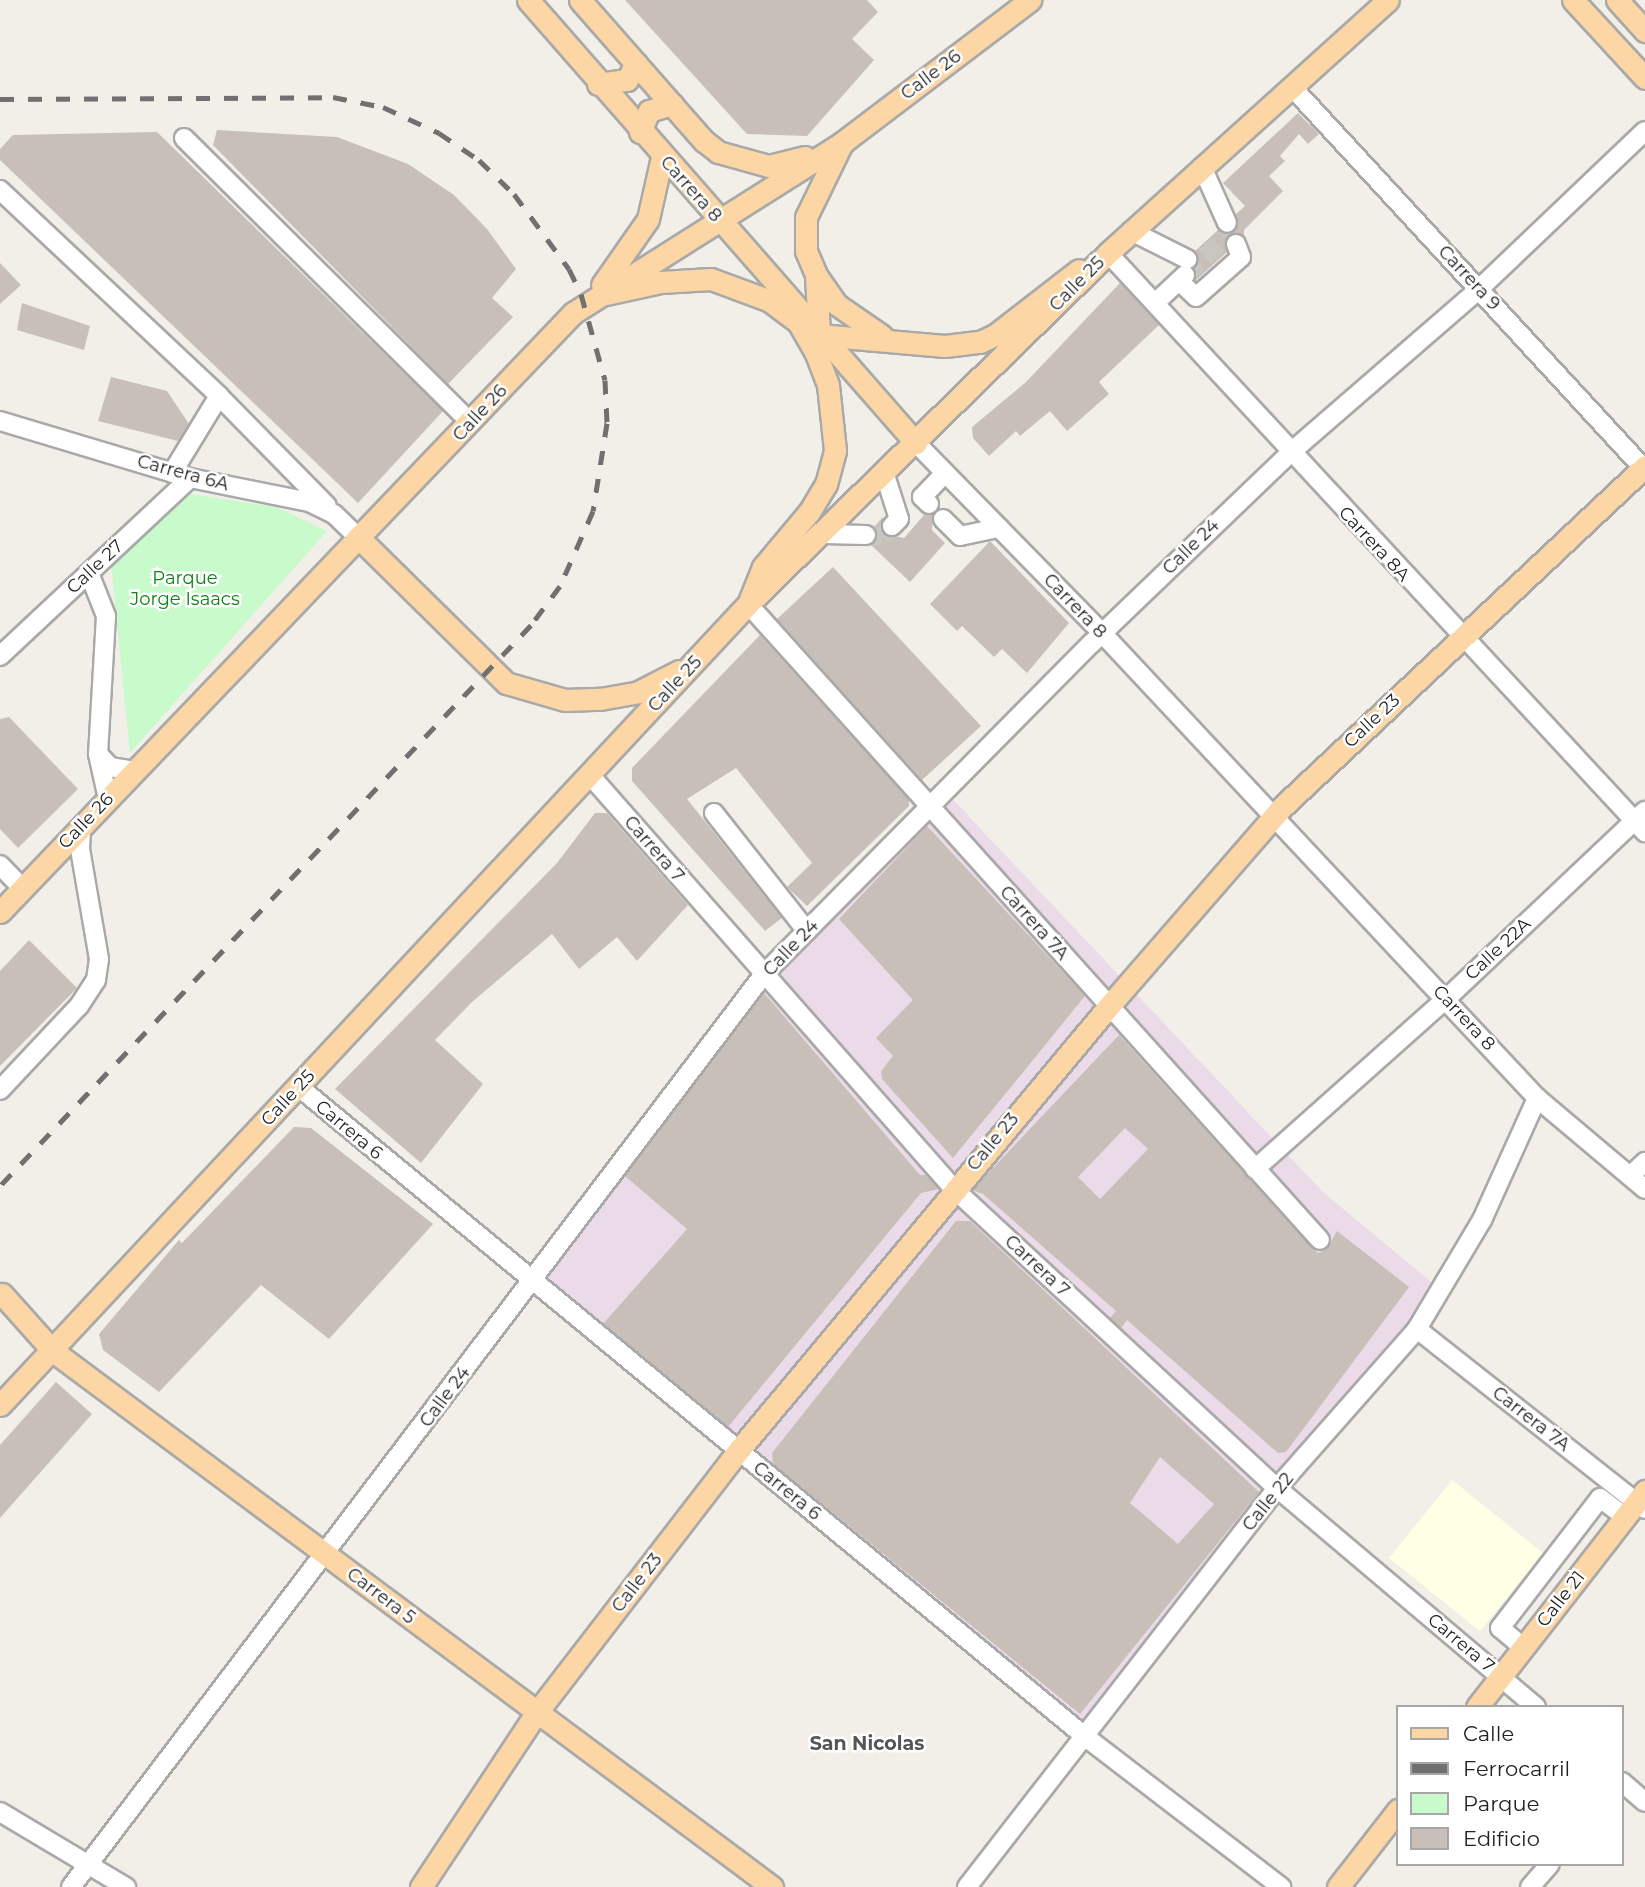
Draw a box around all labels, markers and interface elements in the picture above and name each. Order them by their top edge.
street label: Calle 26 [897,45,965,105]
street label: Carrera 8 [656,151,726,227]
street label: Carrera 9 [1433,241,1505,315]
street label: Calle 25 [1045,252,1109,316]
street label: Calle 26 [448,380,512,446]
street label: Carrera 6A [135,450,231,496]
street label: Carrera 8A [1334,502,1414,586]
street label: Calle 24 [1158,515,1224,579]
street label: Calle 27 [62,535,128,599]
park label: Parque Jorge Isaacs [130,568,240,610]
street label: Carrera 8 [1039,569,1111,643]
street label: Calle 25 [644,651,706,717]
street label: Calle 23 [1339,690,1405,752]
street label: Calle 26 [54,788,118,854]
street label: Carrera 7 [619,811,689,887]
street label: Carrera 7A [995,881,1073,965]
street label: Calle 22A [1461,913,1535,985]
street label: Calle 24 [759,915,823,981]
street label: Carrera 8 [1428,981,1500,1055]
street label: Calle 25 [257,1065,319,1131]
street label: Carrera 6 [311,1096,387,1164]
street label: Calle 23 [963,1109,1023,1175]
street label: Carrera 7 [1000,1231,1074,1301]
street label: Calle 24 [415,1362,475,1432]
street label: Carrera 7A [1488,1382,1574,1456]
street label: Carrera 6 [749,1457,825,1525]
street label: Calle 22 [1238,1468,1298,1536]
street label: Calle 23 [607,1549,667,1617]
street label: Carrera 5 [342,1563,420,1629]
street label: Calle 21 [1532,1567,1590,1631]
street label: Carrera 7 [1423,1609,1499,1677]
legend [1396,1705,1624,1866]
text: Calle [1463,1721,1514,1746]
district label: San Nicolas [810,1733,924,1755]
text: Ferrocarril [1463,1756,1570,1781]
text: Parque [1463,1791,1539,1816]
text: Edificio [1463,1826,1540,1851]

